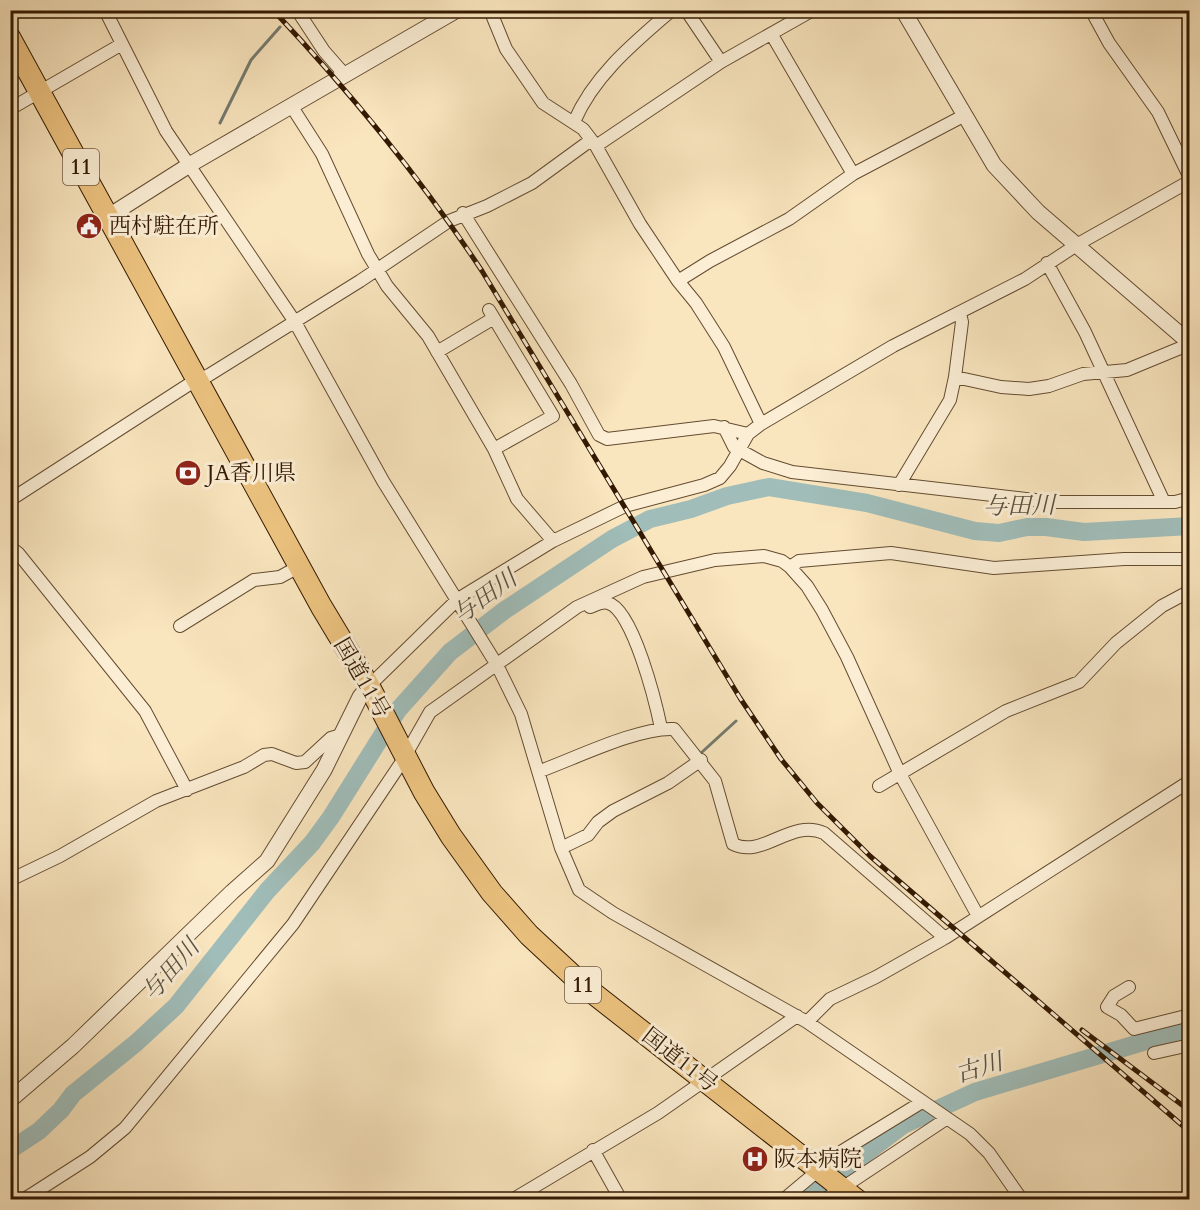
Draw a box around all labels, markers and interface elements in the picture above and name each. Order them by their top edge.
road number: 11 [63,149,99,185]
public building icon: 西村駐在所 [74,211,104,241]
place label: 西村駐在所 [109,211,219,241]
bank icon: JA香川県 [173,458,203,488]
place label: JA香川県 [204,458,296,488]
water label: 与田川 [983,489,1058,523]
water label: 与田川 [446,561,526,632]
street label: 国道11号 [327,632,397,724]
water label: 与田川 [135,930,209,1008]
road number: 11 [565,967,601,1003]
street label: 国道11号 [636,1021,724,1099]
water label: 古川 [951,1044,1010,1091]
hospital icon: 阪本病院 [740,1144,770,1174]
place label: 阪本病院 [774,1144,862,1174]

